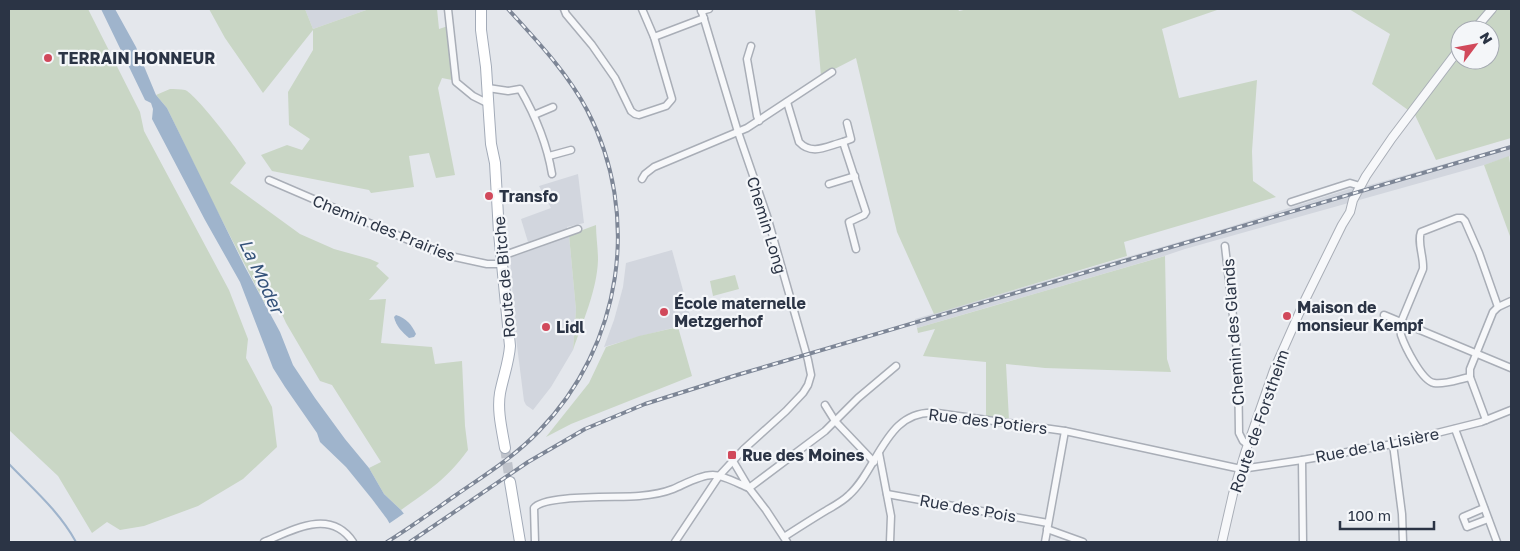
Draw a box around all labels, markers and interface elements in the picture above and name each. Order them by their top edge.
north arrow [1450,20,1500,70]
text: N [1476,29,1496,47]
place label: TERRAIN HONNEUR [58,48,215,68]
marker: TERRAIN HONNEUR [42,52,54,64]
street label: Chemin Long [743,174,791,276]
place label: Transfo [499,186,558,206]
street label: Chemin des Prairies [310,190,458,266]
marker: Transfo [483,190,495,202]
street label: Route de Bitche [489,215,519,339]
water label: La Moder [235,235,290,320]
street label: Chemin des Glands [1218,258,1248,406]
place label: École maternelle Metzgerhof [674,293,806,331]
place label: Maison de monsieur Kempf [1297,297,1423,335]
marker: École maternelle Metzgerhof [658,306,670,318]
marker: Maison de monsieur Kempf [1281,310,1293,322]
place label: Lidl [556,317,585,337]
marker: Lidl [540,321,552,333]
street label: Route de Forstheim [1225,347,1293,495]
street label: Rue des Potiers [927,404,1049,438]
street label: Rue de la Lisière [1313,423,1441,467]
place label: Rue des Moines [742,445,864,465]
marker: Rue des Moines [726,449,738,461]
street label: Rue des Pois [918,490,1018,526]
scale bar [1340,498,1434,530]
text: 100 m [1348,506,1391,524]

